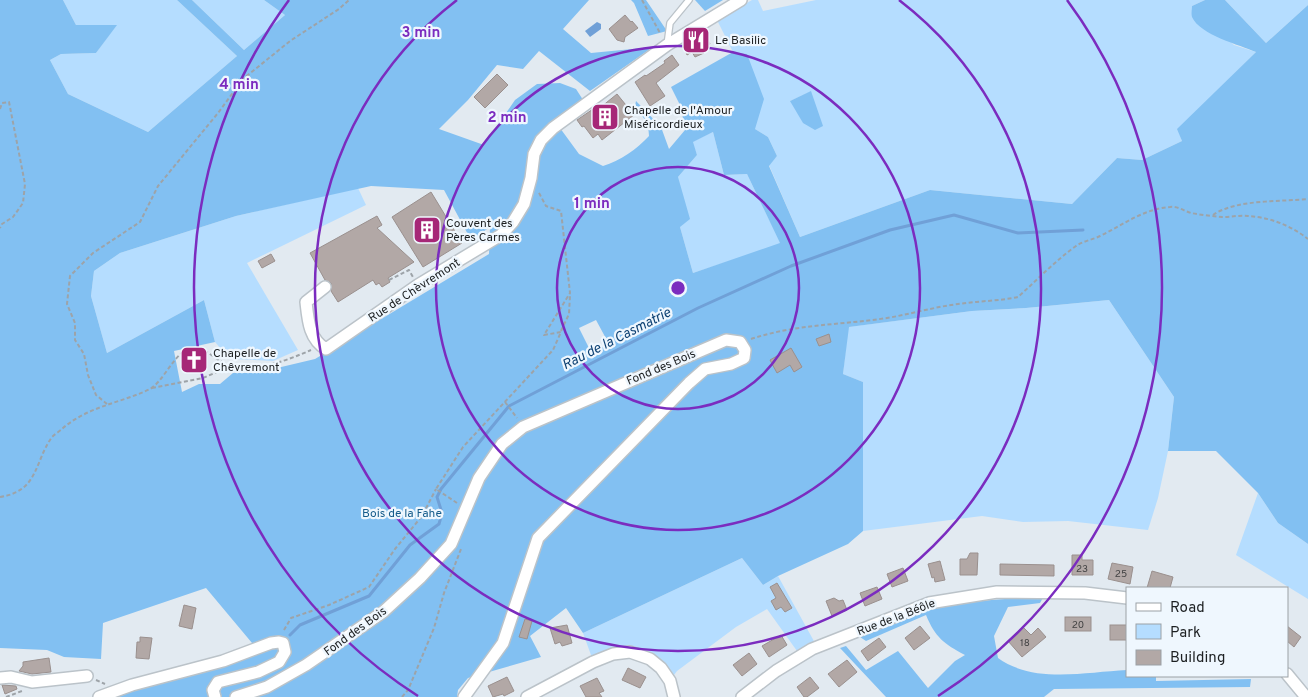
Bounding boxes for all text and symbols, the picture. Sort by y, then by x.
text: 3 min [401,24,441,43]
restaurant icon: Le Basilic [681,25,711,55]
place label: Le Basilic [715,33,766,49]
text: 4 min [219,76,259,95]
building icon: Chapelle de l'Amour Miséricordieux [590,102,620,132]
place label: Chapelle de l'Amour Miséricordieux [624,103,733,133]
text: 2 min [487,109,527,128]
text: 1 min [574,195,610,214]
building icon: Couvent des Pères Carmes [412,215,442,245]
place label: Couvent des Pères Carmes [446,216,520,246]
street label: Rue de Chèvremont [366,255,463,327]
centre of rings [669,279,687,297]
water label: Rau de la Casmatrie [559,304,675,374]
church icon: Chapelle de Chêvremont [179,345,209,375]
place label: Chapelle de Chêvremont [213,346,280,376]
street label: Fond des Bois [624,346,698,390]
park label: Bois de la Fahe [362,506,442,522]
house number: 23 [1076,563,1088,576]
house number: 25 [1115,568,1127,581]
legend [1126,587,1288,677]
street label: Rue de la Béôle [855,596,938,640]
text: Road [1170,599,1205,618]
street label: Fond des Bois [321,604,390,660]
house number: 20 [1072,619,1084,632]
text: Park [1170,624,1201,643]
house number: 18 [1020,637,1030,650]
text: Building [1170,649,1225,668]

